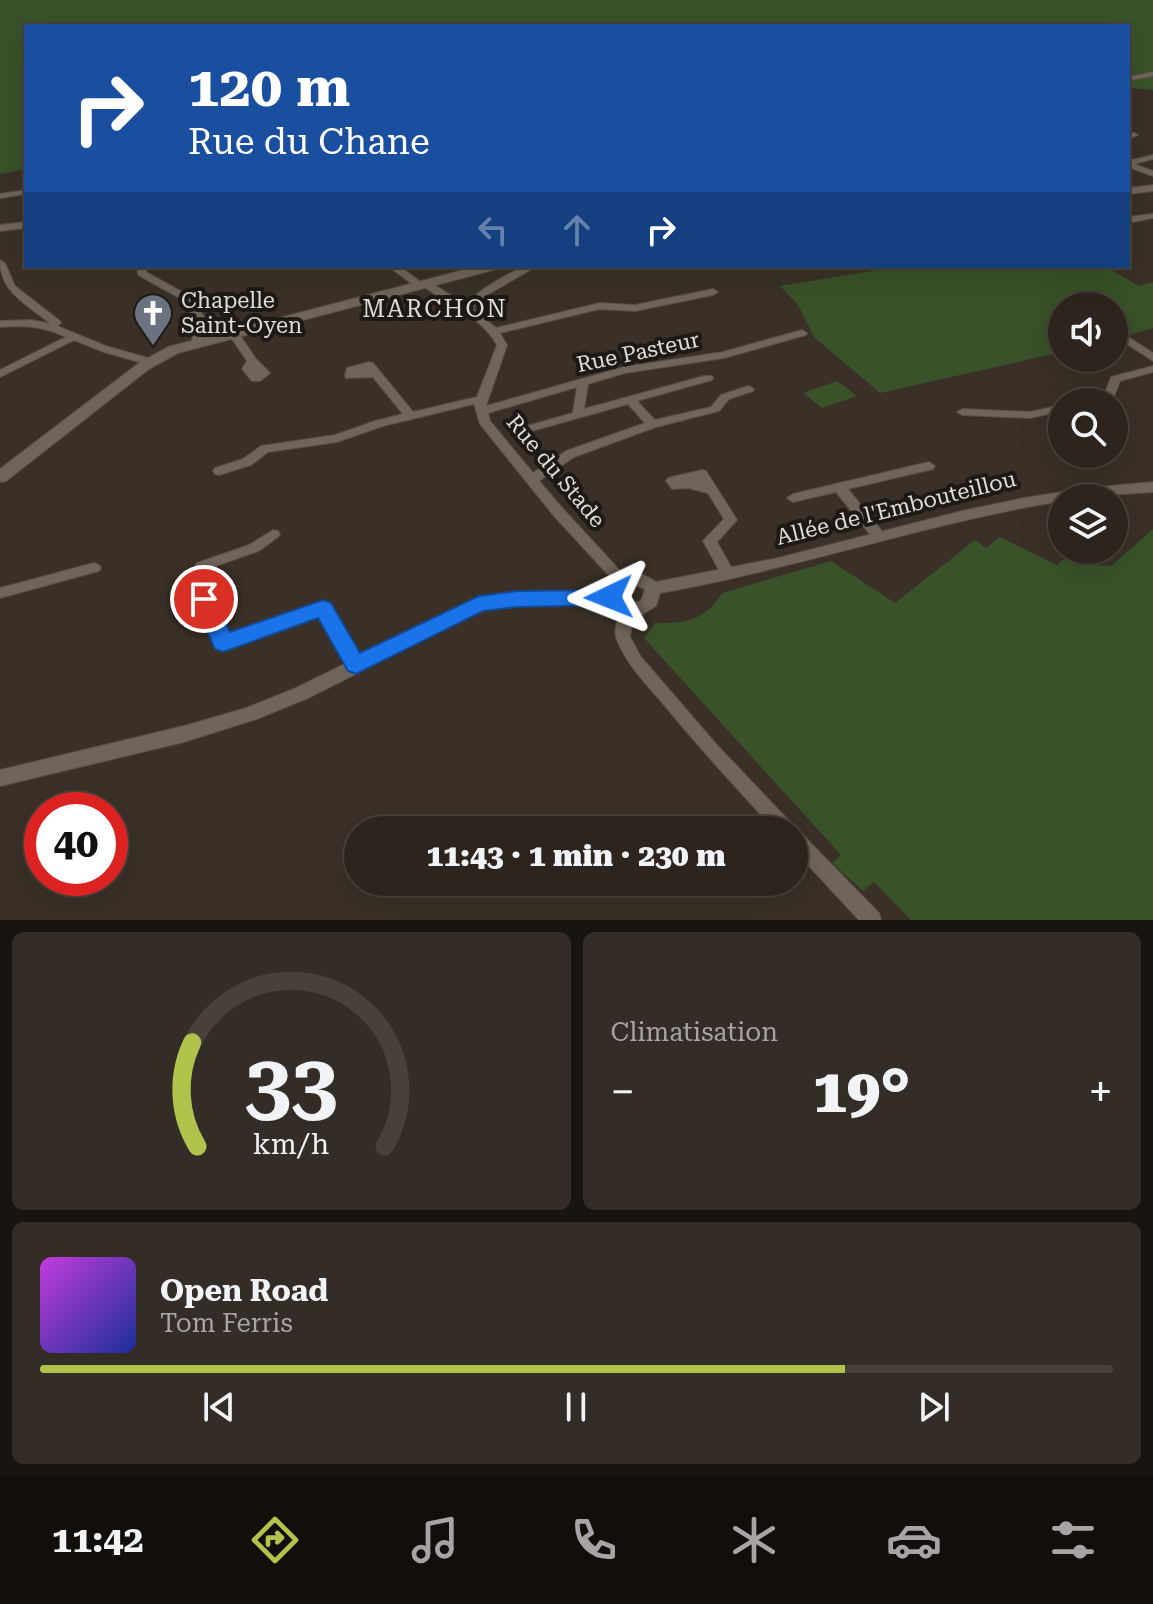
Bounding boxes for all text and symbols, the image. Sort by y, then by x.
text: 120 m [188,54,350,120]
icon: right [56,56,160,160]
text: Rue du Chane [188,121,430,163]
icon: left [471,208,515,252]
icon: ahead [555,208,599,252]
icon: right [639,208,683,252]
place label: Chapelle Saint-Oyen [181,288,302,338]
church icon: Chapelle Saint-Oyen [132,292,174,347]
map controls [1048,292,1128,564]
button: sound [1048,292,1128,372]
district label: MARCHON [362,295,508,323]
street label: Rue Pasteur [574,327,702,377]
button: search [1048,388,1128,468]
street label: Rue du Stade [502,410,610,532]
street label: Allée de l'Embouteillou [774,466,1019,550]
button: layers [1048,484,1128,564]
position arrow [567,555,651,639]
pin [170,565,238,633]
icon: arrive [182,577,226,621]
speed limit sign: 40 [24,792,128,896]
text: 11:43 · 1 min · 230 m [426,838,726,873]
text: Climatisation [611,1017,778,1047]
text: 33 [245,1036,338,1133]
text: 19° [813,1056,910,1127]
text: − [611,1066,635,1118]
text: + [1088,1066,1113,1118]
text: km/h [253,1127,330,1161]
text: Open Road [160,1273,328,1308]
text: Tom Ferris [160,1308,293,1338]
icon: previous [197,1385,241,1429]
icon: pause [554,1385,598,1429]
icon: next [912,1385,956,1429]
icon: directions [247,1512,303,1568]
icon: music [407,1512,463,1568]
icon: phone [566,1512,622,1568]
icon: climate [726,1512,782,1568]
icon: car [886,1512,942,1568]
icon: filters [1045,1512,1101,1568]
text: 11:42 [52,1519,144,1561]

